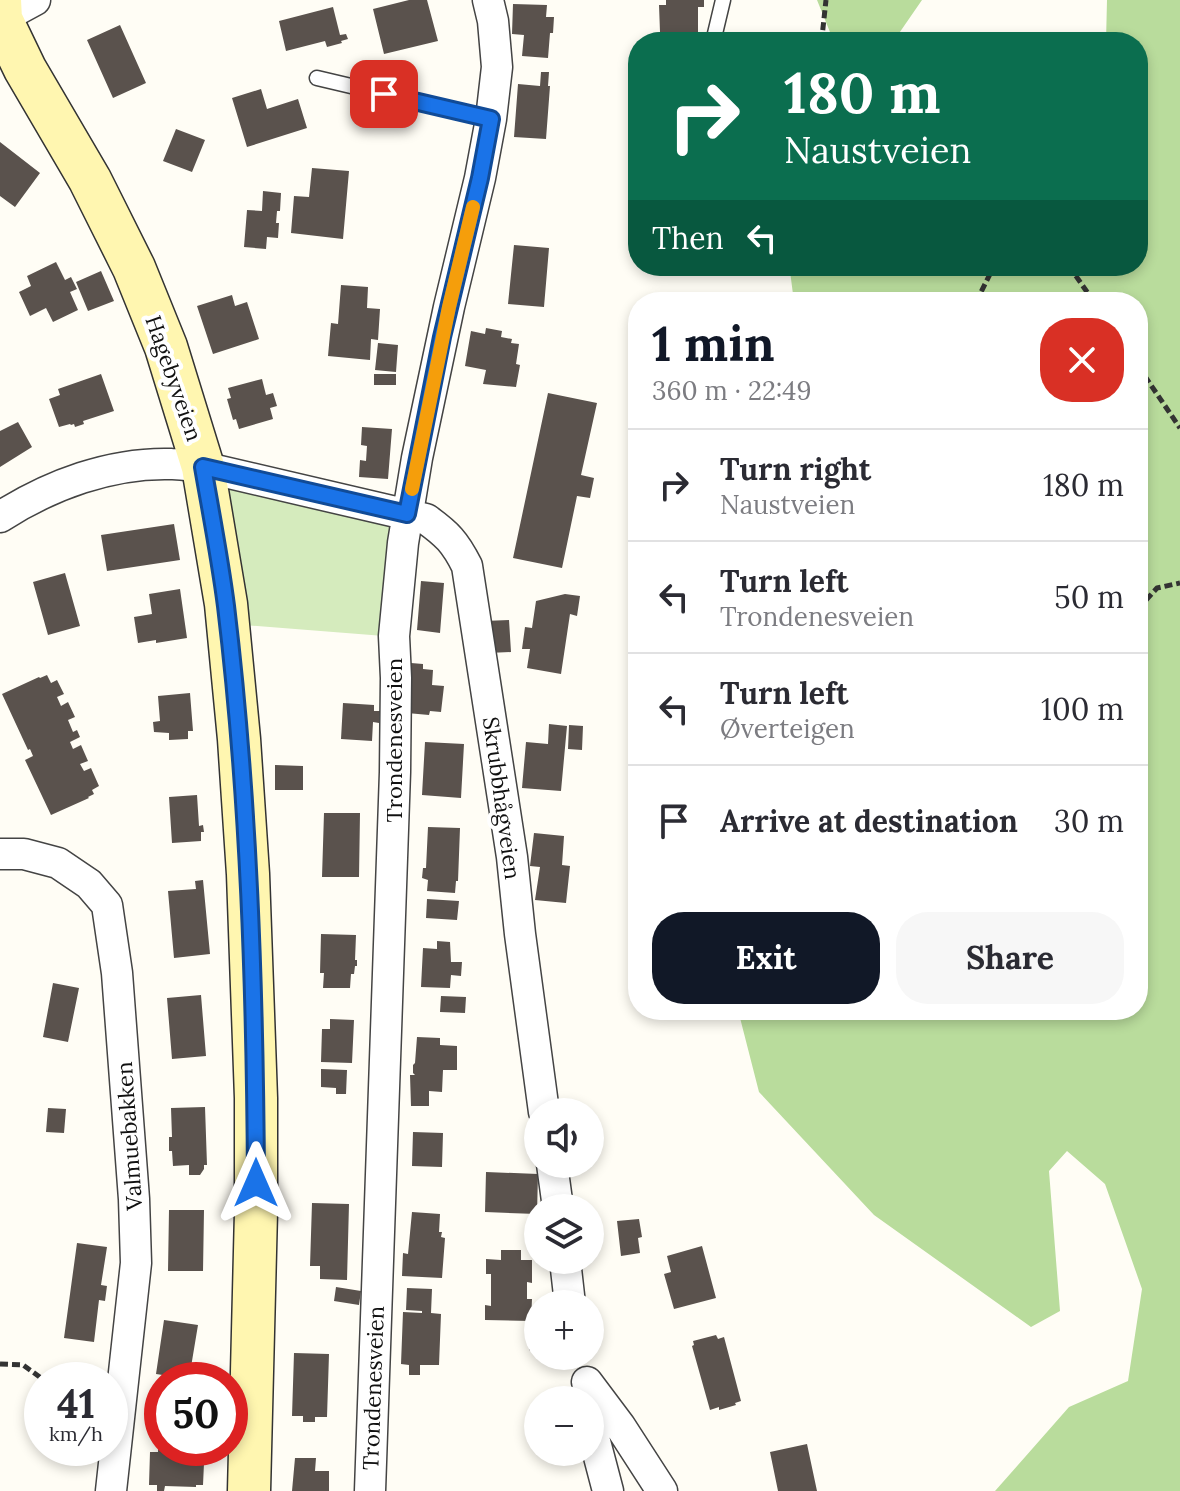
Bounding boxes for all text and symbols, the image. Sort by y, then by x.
text: 180 m [784,57,941,128]
pin [350,60,418,128]
icon: right [652,64,756,168]
icon: arrive [362,72,406,116]
text: Naustveien [784,127,971,173]
icon: left [740,216,784,260]
text: Then [652,219,724,257]
street label: Hagebyveien [139,312,209,444]
text: 1 min [652,313,775,374]
button: close [1040,318,1124,402]
text: 360 m · 22:49 [652,374,811,407]
text: Turn right [720,450,871,488]
icon: right [652,463,696,507]
text: 180 m [1043,466,1124,504]
text: Naustveien [720,488,855,521]
text: Turn left [720,562,848,600]
icon: left [652,575,696,619]
text: 50 m [1054,578,1124,616]
text: Trondenesveien [720,600,914,633]
street label: Trondenesveien [380,658,408,822]
text: Turn left [720,674,848,712]
icon: left [652,687,696,731]
text: 100 m [1041,690,1124,728]
text: Øverteigen [720,712,855,745]
street label: Skrubbhågveien [477,715,527,881]
icon: arrive [652,799,696,843]
text: Arrive at destination [720,802,1018,840]
text: 30 m [1054,802,1124,840]
button: Exit [652,912,880,1004]
button: Share [896,912,1124,1004]
street label: Valmuebakken [110,1061,148,1212]
map controls [524,1098,604,1466]
button: sound [524,1098,604,1178]
position arrow [214,1141,298,1225]
button: layers [524,1194,604,1274]
button: + [524,1290,604,1370]
street label: Trondenesveien [356,1305,390,1471]
speed limit sign: 50 [144,1362,248,1466]
text: 41 [57,1378,95,1429]
button: − [524,1386,604,1466]
text: km/h [49,1421,103,1446]

